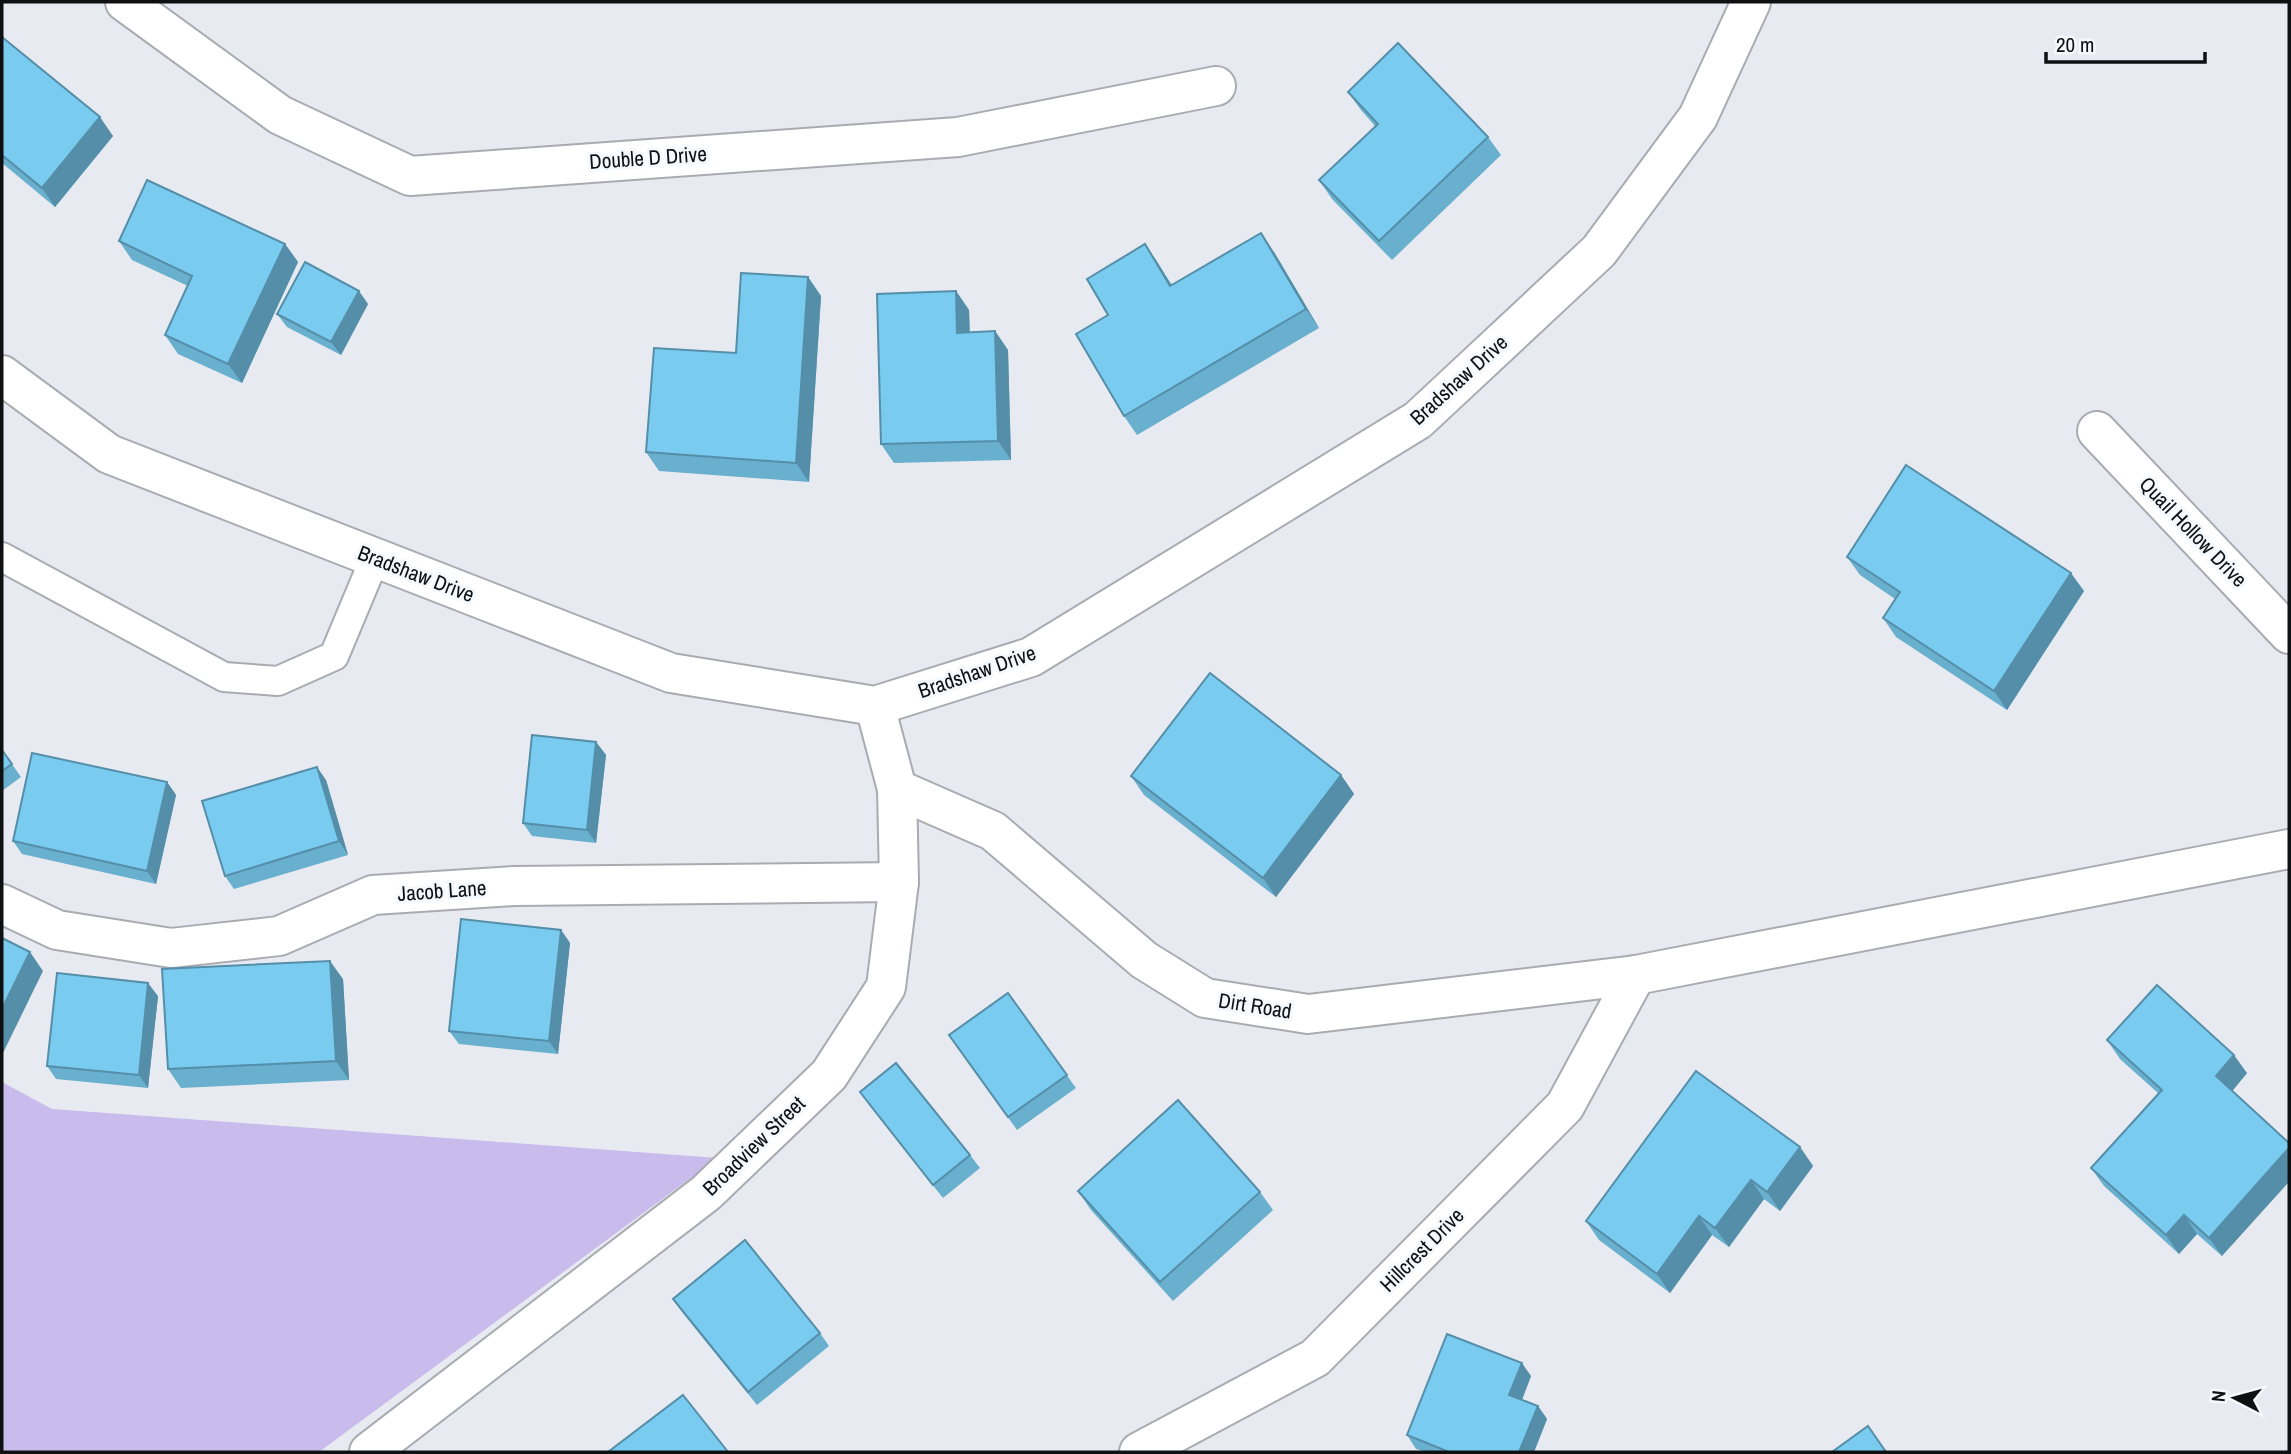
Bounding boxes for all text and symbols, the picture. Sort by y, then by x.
scale bar [2046,21,2205,65]
text: 20 m [2056,30,2094,59]
street label: Double D Drive [588,139,708,176]
street label: Bradshaw Drive [1403,328,1514,431]
street label: Quail Hollow Drive [2133,470,2254,593]
street label: Bradshaw Drive [354,538,479,609]
street label: Bradshaw Drive [914,638,1039,705]
street label: Jacob Lane [397,873,487,908]
street label: Dirt Road [1216,985,1294,1026]
street label: Broadview Street [696,1089,811,1202]
street label: Hillcrest Drive [1373,1201,1470,1298]
north arrow [2200,1363,2270,1433]
text: N [2205,1389,2232,1403]

